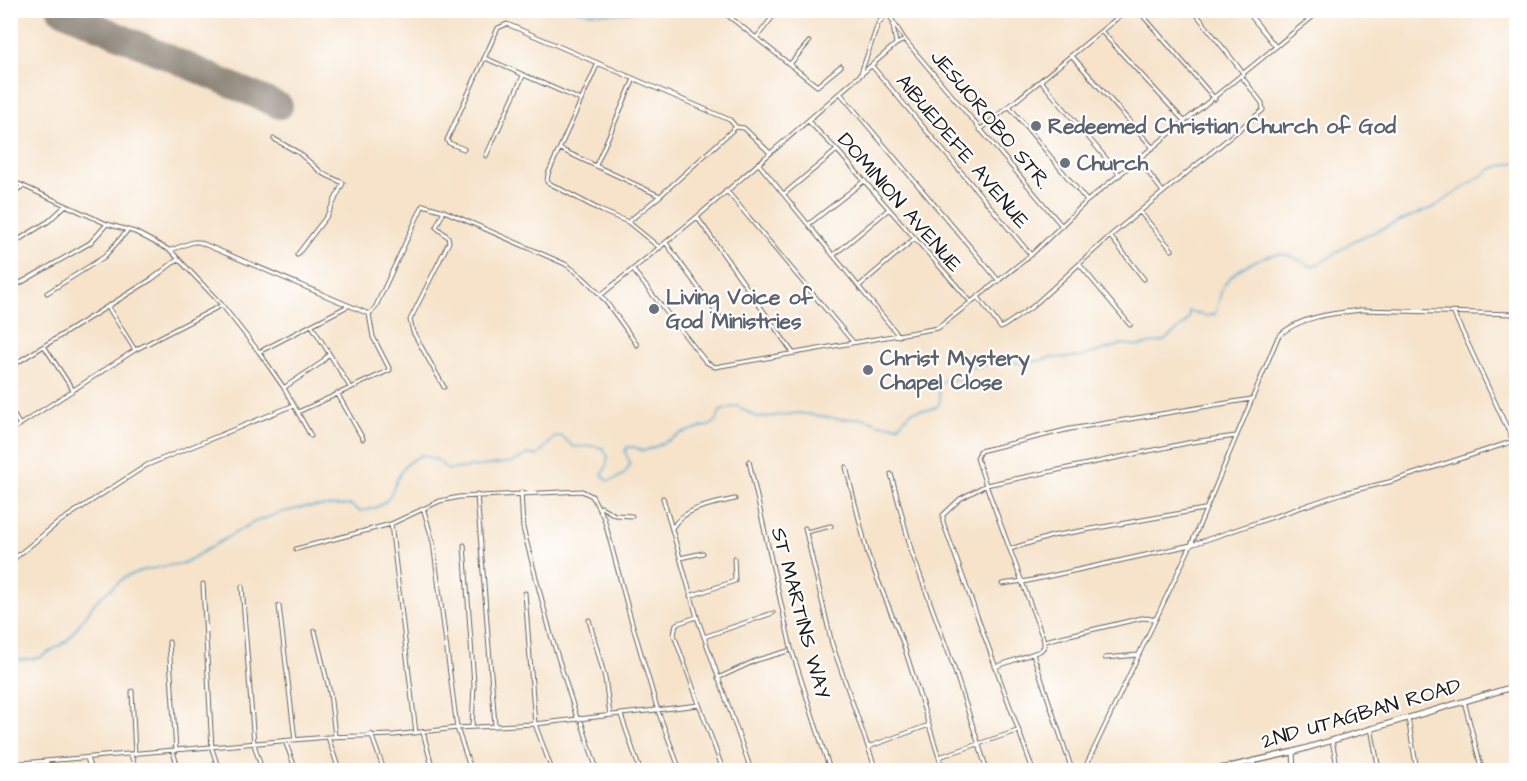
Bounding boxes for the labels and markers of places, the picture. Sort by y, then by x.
place label: Redeemed Christian Church of God [1048,112,1396,141]
marker: Redeemed Christian Church of God [1029,119,1043,133]
place label: Church [1077,149,1149,178]
marker: Church [1058,156,1072,170]
place label: Living Voice of God Ministries [666,283,814,336]
marker: Living Voice of God Ministries [647,302,661,316]
place label: Christ Mystery Chapel Close [880,344,1030,398]
marker: Christ Mystery Chapel Close [861,363,875,377]

